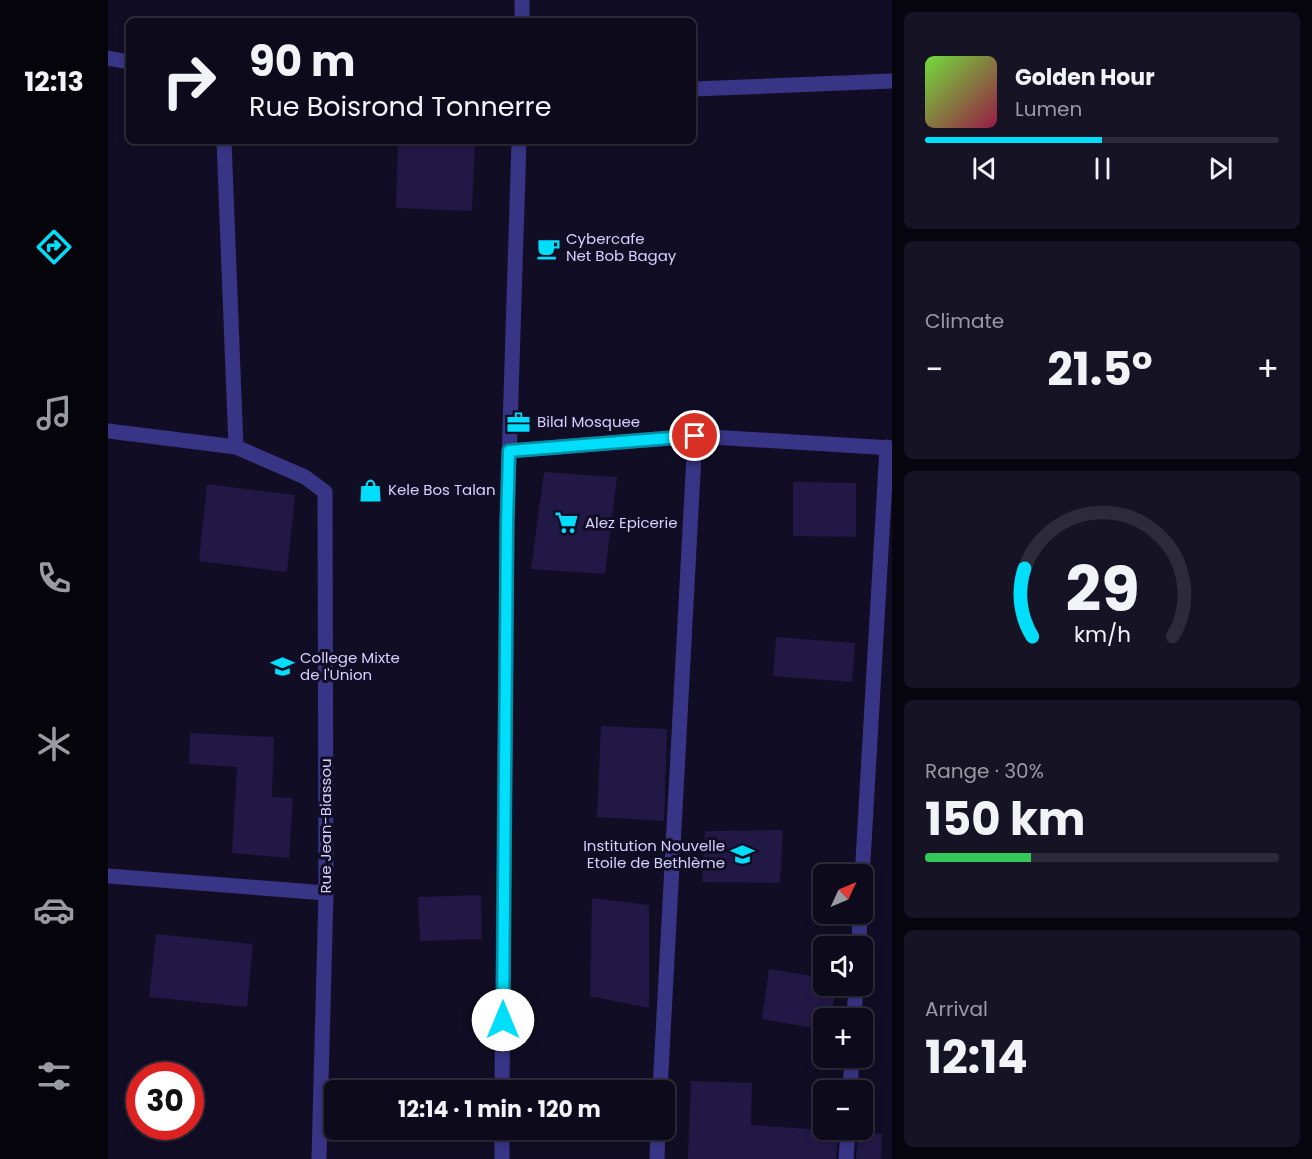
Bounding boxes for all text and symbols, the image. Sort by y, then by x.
text: 90 m [249,32,356,91]
icon: right [150,42,228,120]
text: Golden Hour [1015,62,1155,93]
text: 12:13 [24,63,84,100]
text: Rue Boisrond Tonnerre [249,88,551,125]
text: Lumen [1015,95,1082,123]
icon: previous [968,152,1001,185]
icon: pause [1086,152,1119,185]
icon: next [1204,152,1237,185]
icon: directions [33,226,75,268]
place label: Cybercafe Net Bob Bagay [566,228,677,266]
cafe icon: Cybercafe Net Bob Bagay [535,235,561,261]
text: Climate [925,307,1004,335]
text: 21.5° [1047,338,1153,401]
text: − [925,346,943,393]
text: + [1256,346,1279,393]
icon: music [33,392,75,434]
office icon: Bilal Mosquee [506,409,532,435]
pin [669,410,720,461]
place label: Bilal Mosquee [537,411,640,432]
icon: arrive [678,419,711,452]
shop icon: Kele Bos Talan [357,477,383,503]
place label: Kele Bos Talan [388,479,496,500]
supermarket icon: Alez Epicerie [554,510,580,536]
place label: Alez Epicerie [585,512,677,533]
text: 29 [1065,545,1139,633]
icon: phone [33,557,75,599]
text: km/h [1073,619,1131,650]
place label: College Mixte de l'Union [300,647,400,685]
school or university icon: College Mixte de l'Union [269,654,295,680]
icon: climate [33,723,75,765]
text: Range · 30% [925,757,1044,785]
street label: Rue Jean-Biassou [315,758,336,894]
text: 150 km [925,788,1086,851]
place label: Institution Nouvelle Etoile de Bethlème [583,835,725,873]
school or university icon: Institution Nouvelle Etoile de Bethlème [730,842,756,868]
north arrow [813,864,873,924]
map controls [813,864,873,1140]
icon: car [33,889,75,931]
button: sound [813,936,873,996]
position arrow [471,988,535,1052]
text: Arrival [925,995,988,1023]
button: + [813,1008,873,1068]
text: 12:14 [925,1026,1028,1089]
icon: filters [33,1055,75,1097]
speed limit sign: 30 [126,1062,204,1140]
button: − [813,1080,873,1140]
text: 12:14 · 1 min · 120 m [398,1094,601,1125]

